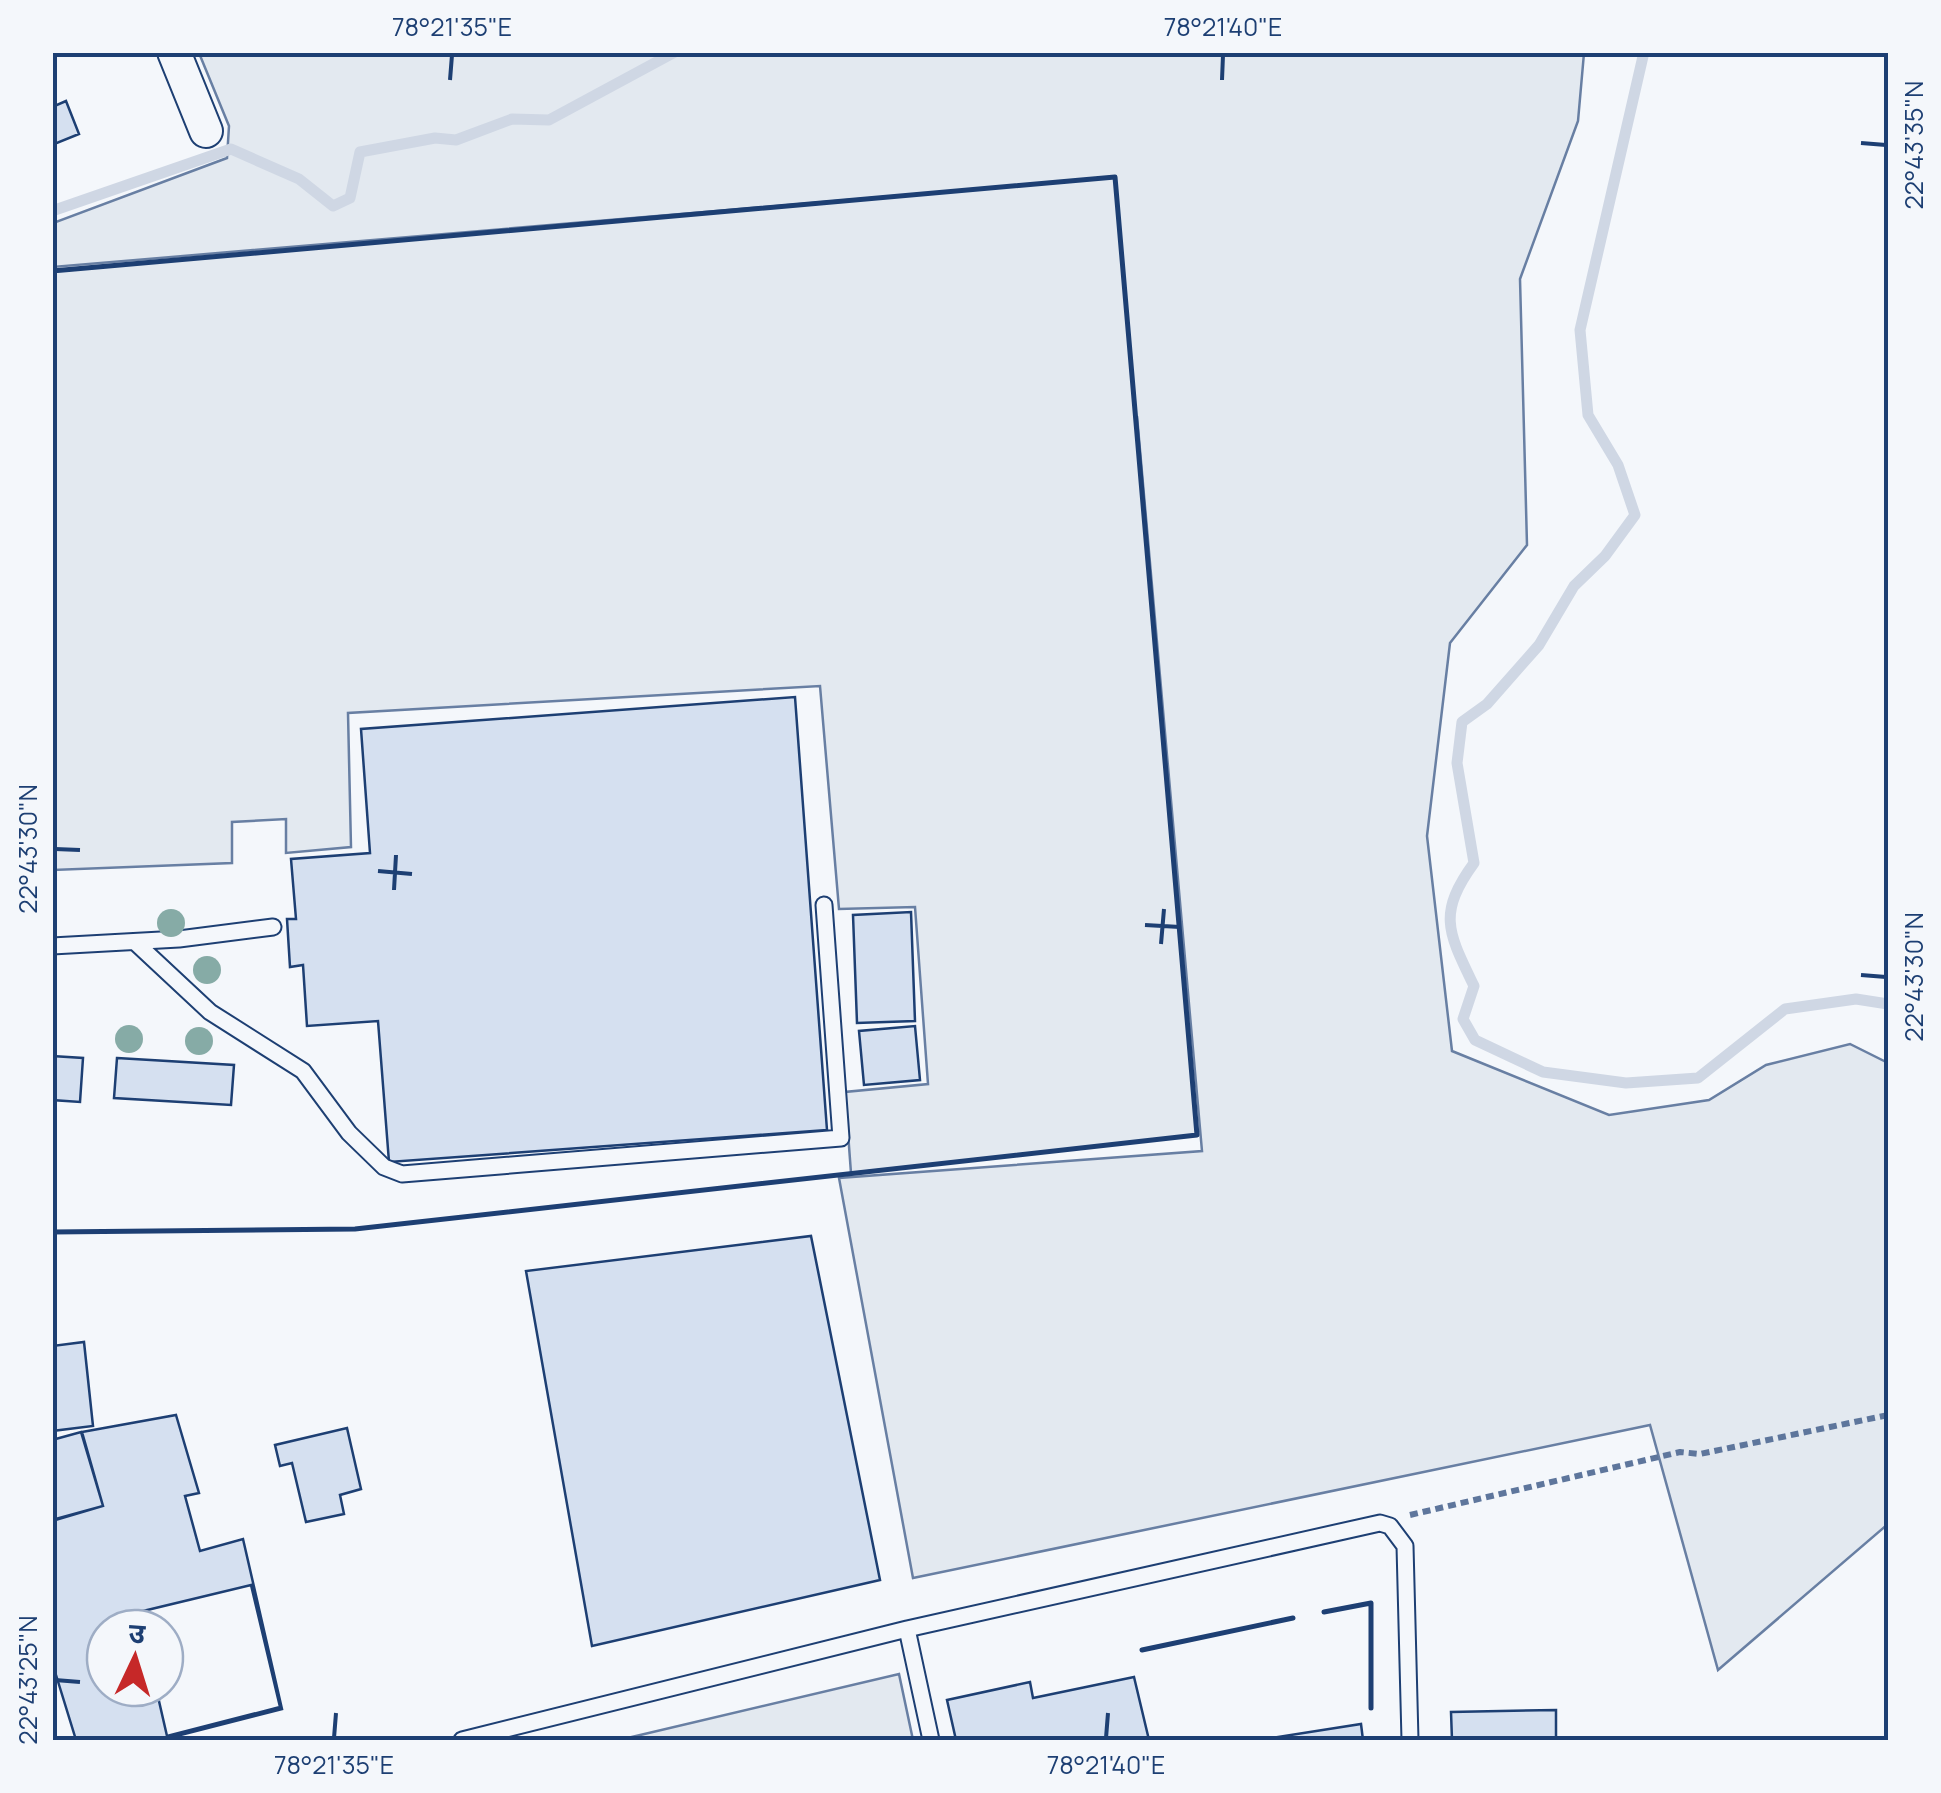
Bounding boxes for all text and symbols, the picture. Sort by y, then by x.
text: 78°21'35"E [392,9,512,44]
text: 78°21'40"E [1164,9,1282,44]
text: 22°43'35"N [1896,81,1931,209]
text: 22°43'30"N [10,784,45,914]
text: 22°43'30"N [1896,912,1931,1042]
north arrow [85,1608,185,1708]
text: उ [127,1613,147,1652]
text: 22°43'25"N [10,1615,45,1745]
text: 78°21'35"E [274,1747,394,1782]
text: 78°21'40"E [1047,1747,1165,1782]

